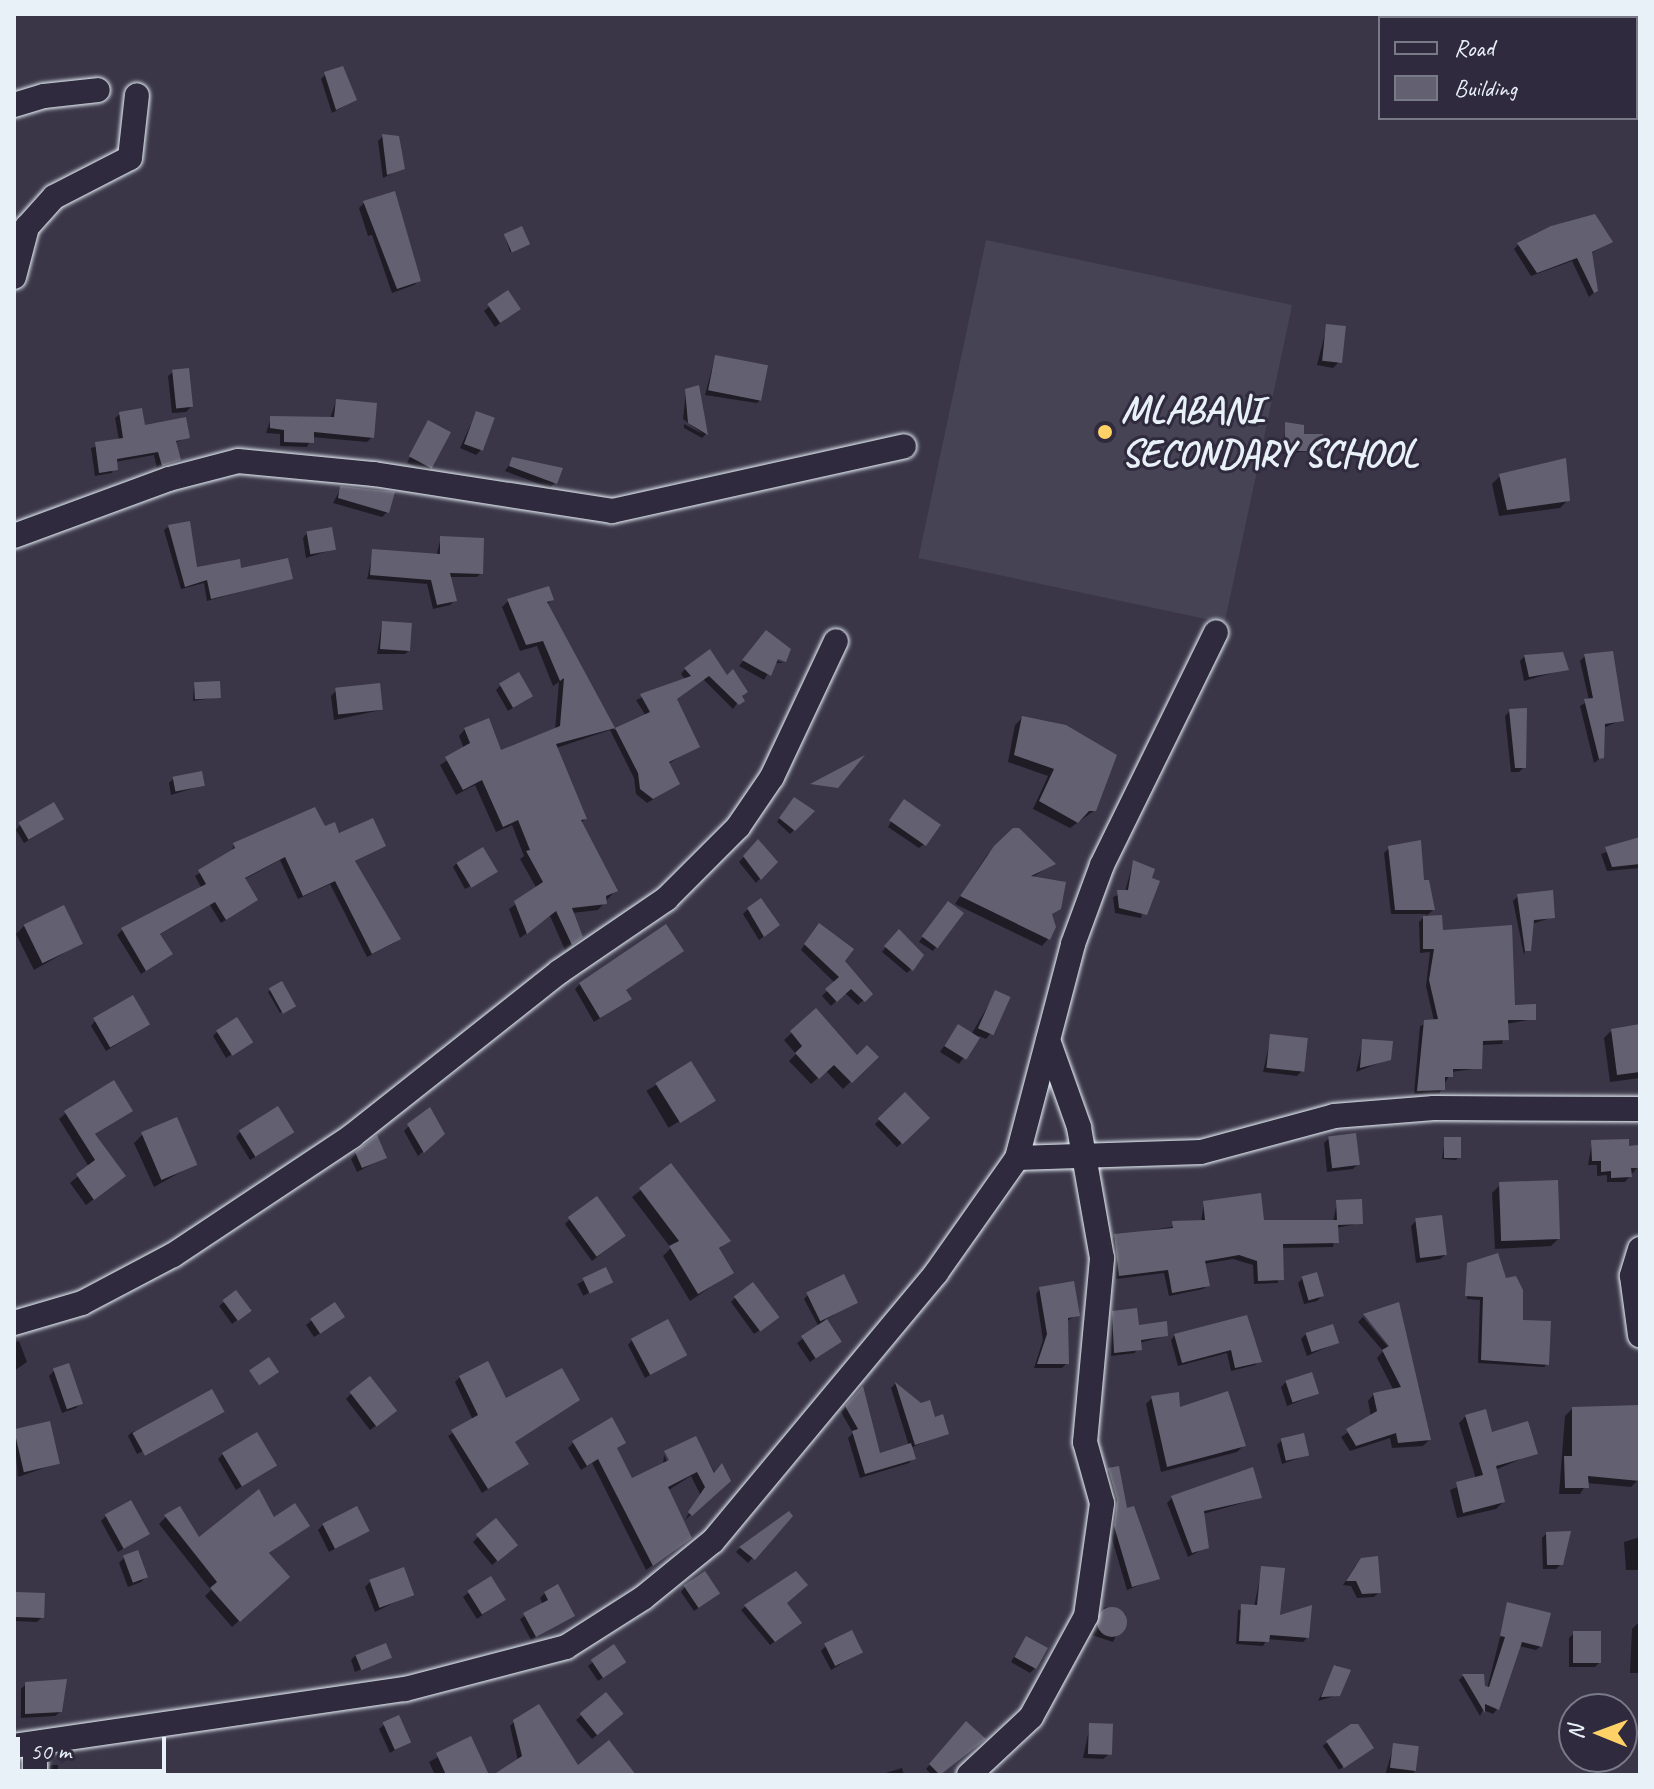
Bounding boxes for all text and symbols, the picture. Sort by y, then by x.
legend [1378,16,1638,120]
text: Road [1454,33,1494,63]
text: Building [1454,73,1517,103]
place label: MLABANI SECONDARY SCHOOL [1121,387,1418,476]
marker: MLABANI SECONDARY SCHOOL [1096,423,1114,441]
north arrow [1558,1693,1638,1773]
scale bar [20,1721,170,1771]
text: N [1562,1726,1590,1740]
text: 50 m [30,1736,71,1766]

